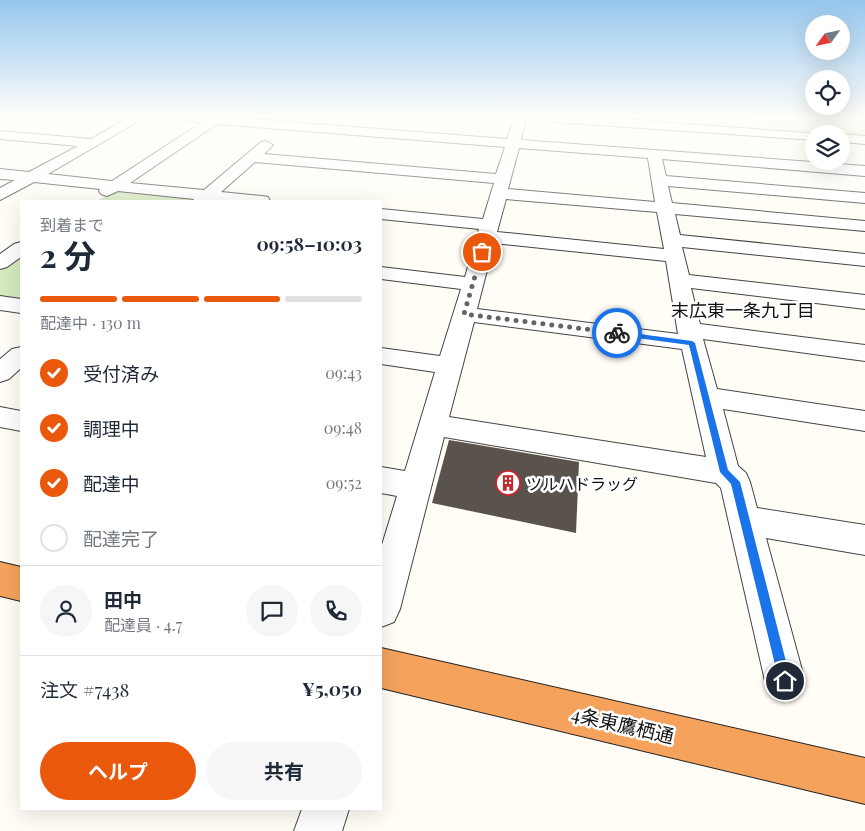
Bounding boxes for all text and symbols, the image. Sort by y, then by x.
north arrow [805,15,850,60]
map controls [805,15,850,170]
button: locate [805,70,850,115]
button: layers [805,125,850,170]
text: 到着まで [40,214,104,235]
text: 09:58–10:03 [257,230,362,256]
pin [461,231,503,273]
text: 2 分 [40,233,96,276]
icon: bag [468,238,496,266]
district label: 末広東一条九丁目 [671,298,815,322]
courier [592,308,642,358]
text: 配達中 · 130 m [40,312,141,333]
icon: bike [603,319,631,347]
icon: check [40,359,68,387]
text: 受付済み [83,360,159,386]
text: 09:43 [325,362,362,383]
icon: check [40,414,68,442]
text: 調理中 [83,415,140,441]
text: 09:48 [324,417,362,438]
icon: check [40,469,68,497]
text: 配達中 [83,470,140,496]
building icon: ツルハドラッグ [495,470,521,496]
text: 09:52 [326,472,362,493]
place label: ツルハドラッグ [526,473,638,494]
text: 配達完了 [83,525,159,551]
button: person [40,585,92,637]
button: chat [246,585,298,637]
button: phone [310,585,362,637]
text: 田中 [104,586,142,612]
text: 配達員 · 4.7 [104,614,182,635]
pin [764,660,806,702]
icon: home [771,667,799,695]
text: ¥5,050 [302,675,362,701]
text: 注文 #7438 [40,676,129,702]
street label: 4条東鷹栖通 [569,700,677,748]
button: ヘルプ [40,742,196,800]
button: 共有 [206,742,362,800]

